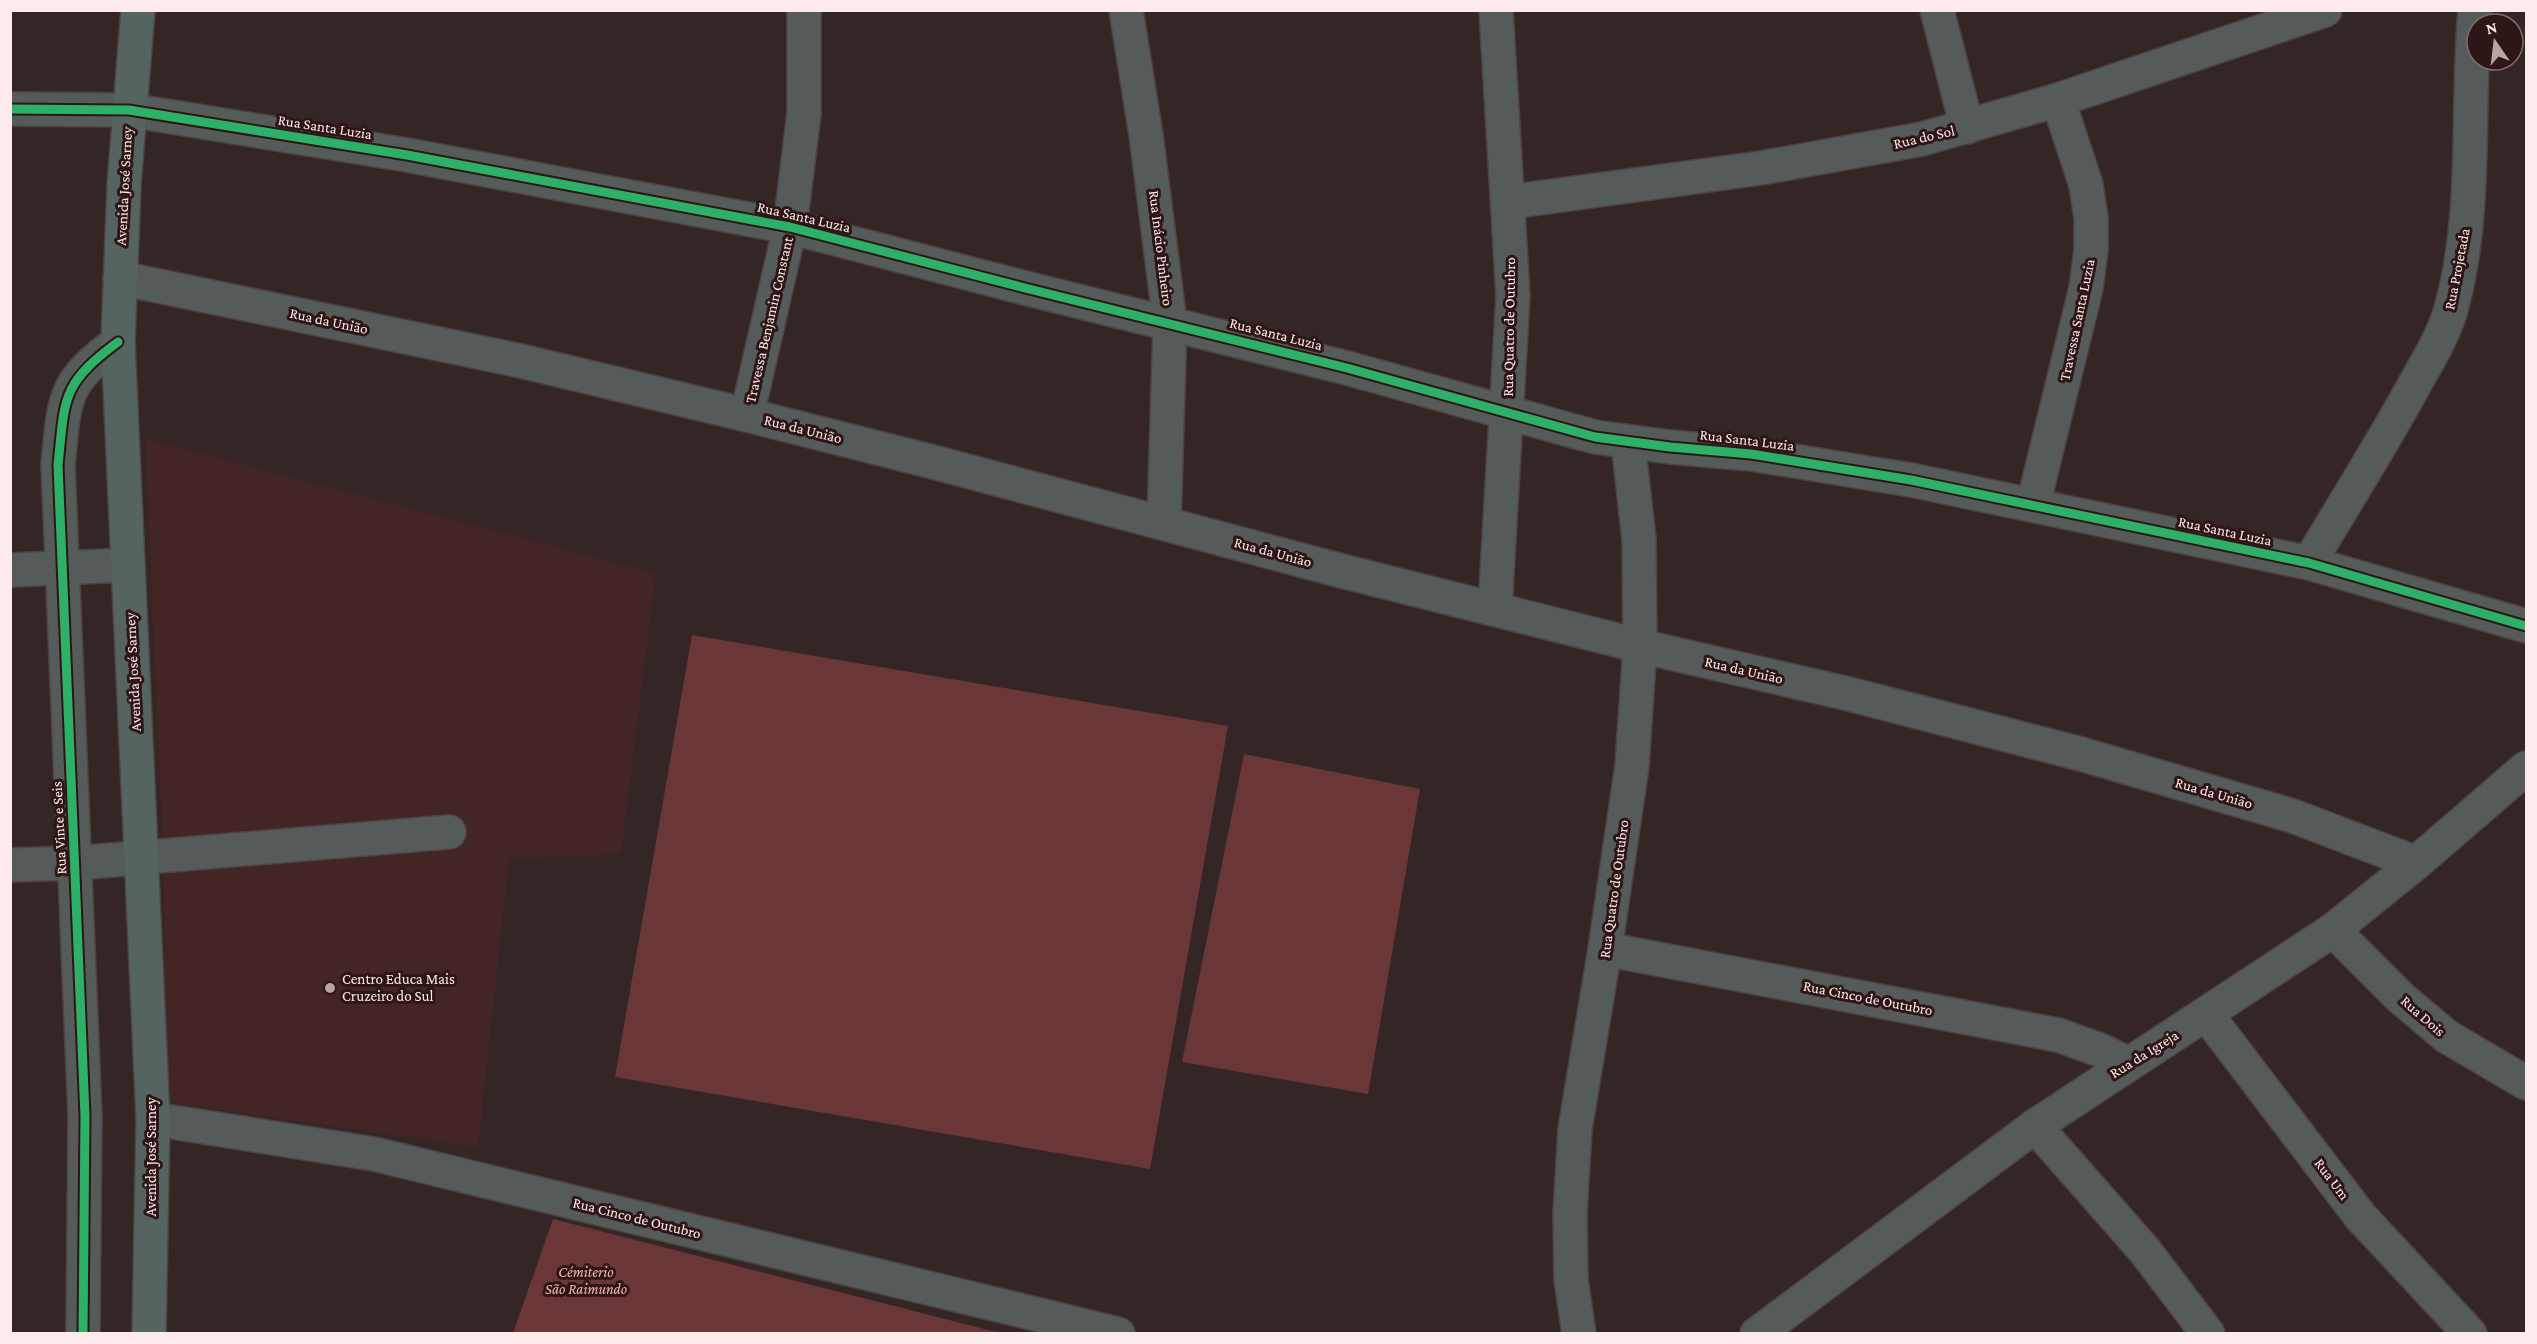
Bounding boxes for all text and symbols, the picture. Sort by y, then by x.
north arrow [2465,12,2525,72]
text: N [2484,18,2499,37]
street label: Rua Santa Luzia [277,112,373,142]
street label: Rua do Sol [1892,122,1956,152]
street label: Avenida José Sarney [113,126,136,246]
street label: Rua Inácio Pinheiro [1146,189,1176,307]
street label: Rua Santa Luzia [756,199,852,235]
street label: Rua Projetada [2441,227,2474,311]
street label: Travessa Benjamin Constant [742,234,797,405]
street label: Rua Quatro de Outubro [1500,257,1518,397]
street label: Travessa Santa Luzia [2056,258,2098,382]
street label: Rua da União [288,305,370,337]
street label: Rua Santa Luzia [1228,315,1324,353]
street label: Rua da União [762,412,844,446]
street label: Rua Santa Luzia [1699,426,1795,454]
street label: Rua Santa Luzia [2177,513,2273,549]
street label: Rua da União [1232,534,1314,570]
street label: Avenida José Sarney [122,612,145,732]
street label: Rua da União [1703,653,1785,687]
street label: Rua da União [2174,774,2254,812]
street label: Rua Vinte e Seis [49,781,69,875]
street label: Rua Quatro de Outubro [1596,819,1632,959]
place label: Centro Educa Mais Cruzeiro do Sul [342,971,455,1004]
street label: Rua Cinco de Outubro [1802,978,1934,1018]
marker: Centro Educa Mais Cruzeiro do Sul [323,981,337,995]
street label: Rua Dois [2398,993,2448,1040]
street label: Rua da Igreja [2107,1027,2182,1082]
street label: Avenida José Sarney [143,1097,160,1217]
street label: Rua Um [2311,1155,2353,1203]
street label: Rua Cinco de Outubro [571,1194,703,1242]
park label: Cémiterio São Raimundo [545,1264,627,1297]

